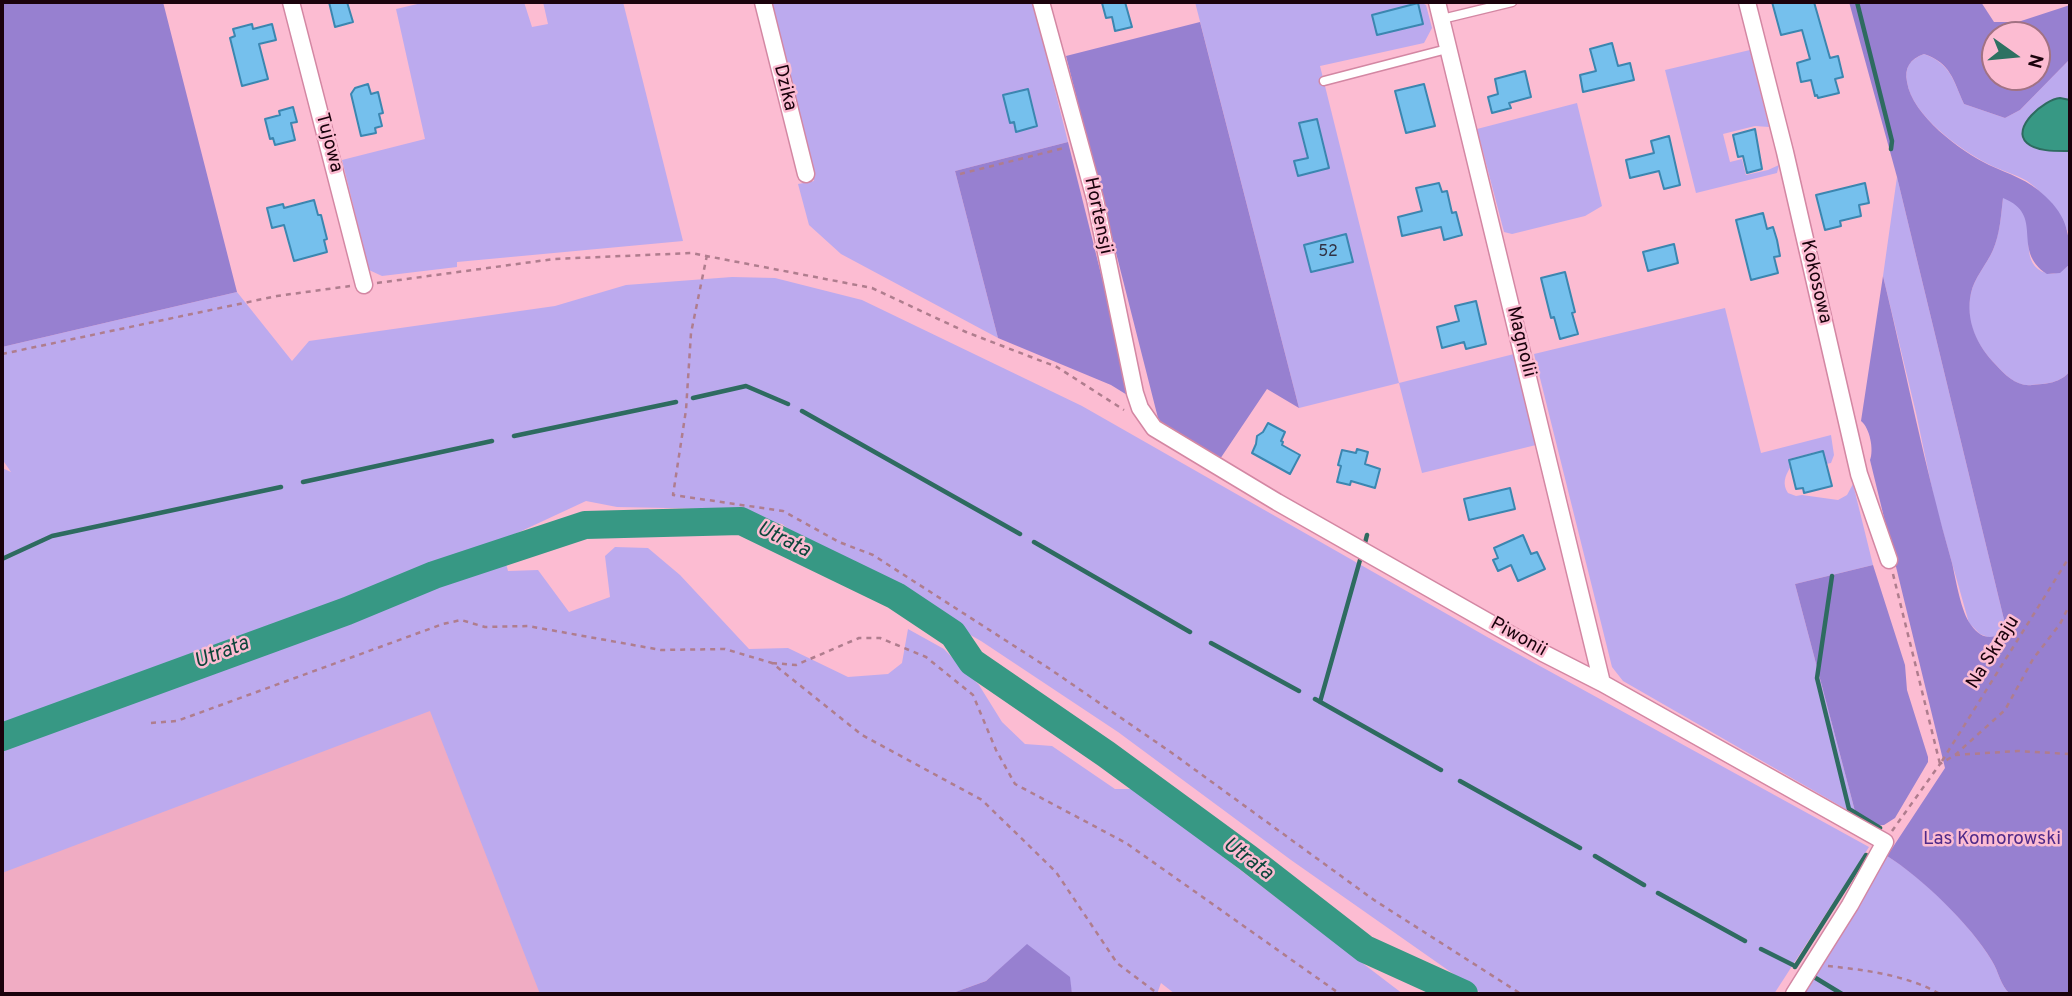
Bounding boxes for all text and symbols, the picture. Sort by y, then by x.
north arrow [1981,21,2051,91]
text: N [2021,51,2048,71]
street label: Dzika [767,63,801,113]
street label: Tujowa [309,111,347,175]
street label: Hortensji [1078,175,1116,257]
street label: Kokosowa [1794,238,1836,326]
house number: 52 [1318,243,1338,263]
street label: Magnolii [1500,304,1540,380]
water label: Utrata [752,517,814,565]
street label: Na Skraju [1963,612,2025,694]
street label: Piwonii [1486,613,1550,663]
water label: Utrata [191,632,253,676]
park label: Las Komorowski [1923,829,2061,851]
water label: Utrata [1217,833,1277,887]

